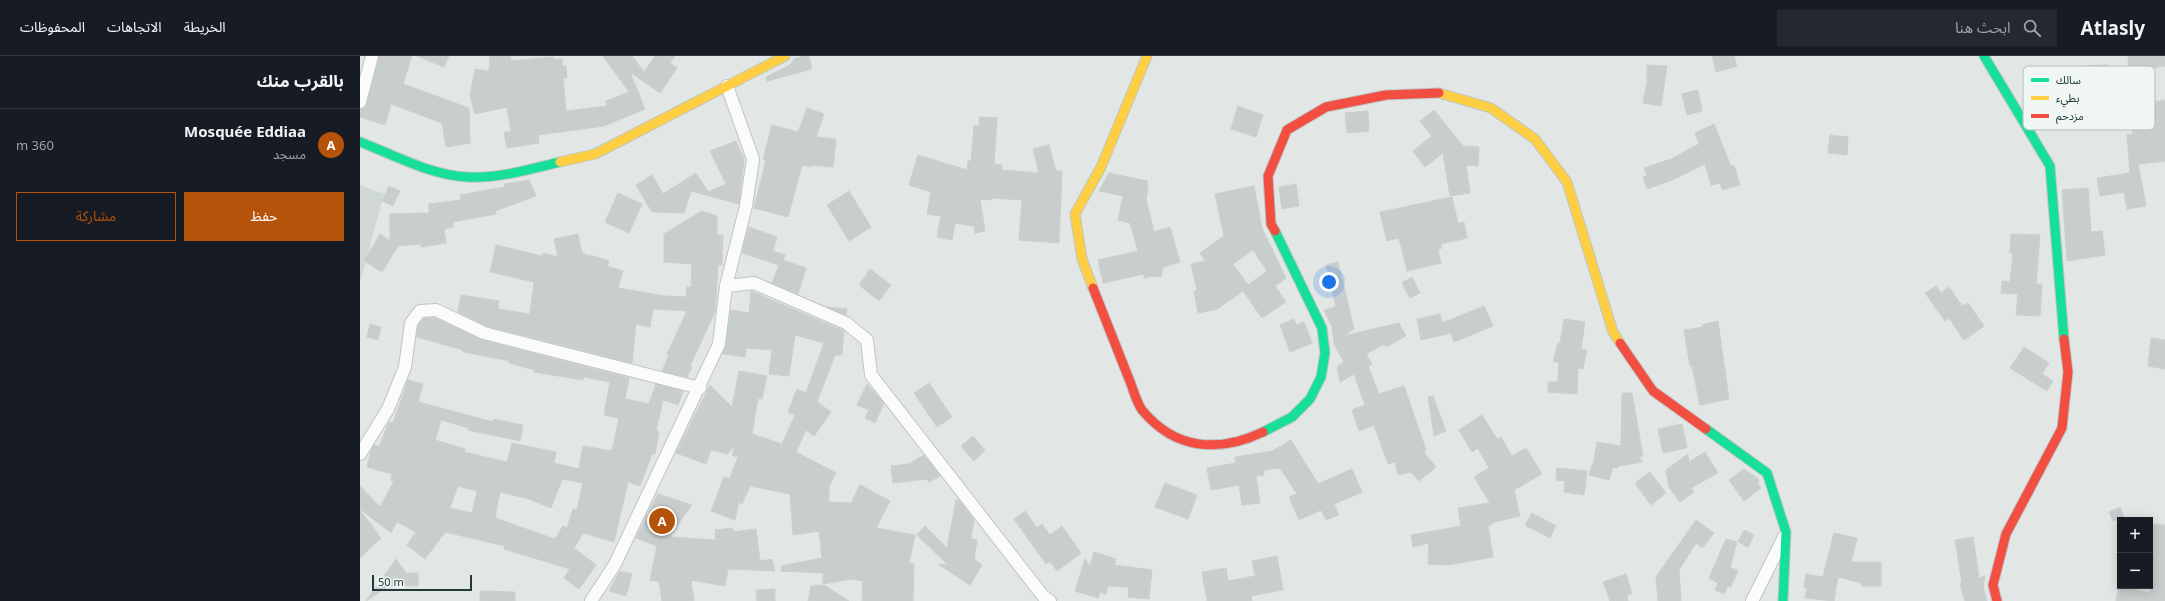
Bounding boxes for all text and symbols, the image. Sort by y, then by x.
search box [1777,10,2057,46]
text: Atlasly [2081,15,2145,41]
text: المحفوظات [20,17,85,36]
text: الاتجاهات [107,17,162,36]
text: الخريطة [184,17,226,36]
text: ابحث هنا [1955,17,2011,37]
icon: search [2021,17,2043,39]
legend [2023,66,2155,130]
text: بالقرب منك [257,69,344,92]
text: سالك [2056,72,2081,87]
text: بطيء [2056,90,2079,108]
text: مزدحم [2056,108,2084,125]
text: Mosquée Eddiaa [184,121,306,141]
text: 360 m [16,136,54,154]
text: A [327,136,336,154]
text: مسجد [273,145,306,163]
button: مشاركة [16,192,176,241]
button: حفظ [184,192,344,241]
your location [1319,272,1339,292]
pin: A [649,506,675,536]
map controls [2117,517,2153,589]
button: + [2117,517,2153,553]
button: − [2117,553,2153,589]
scale bar [372,573,472,592]
text: 50 m [378,574,404,589]

